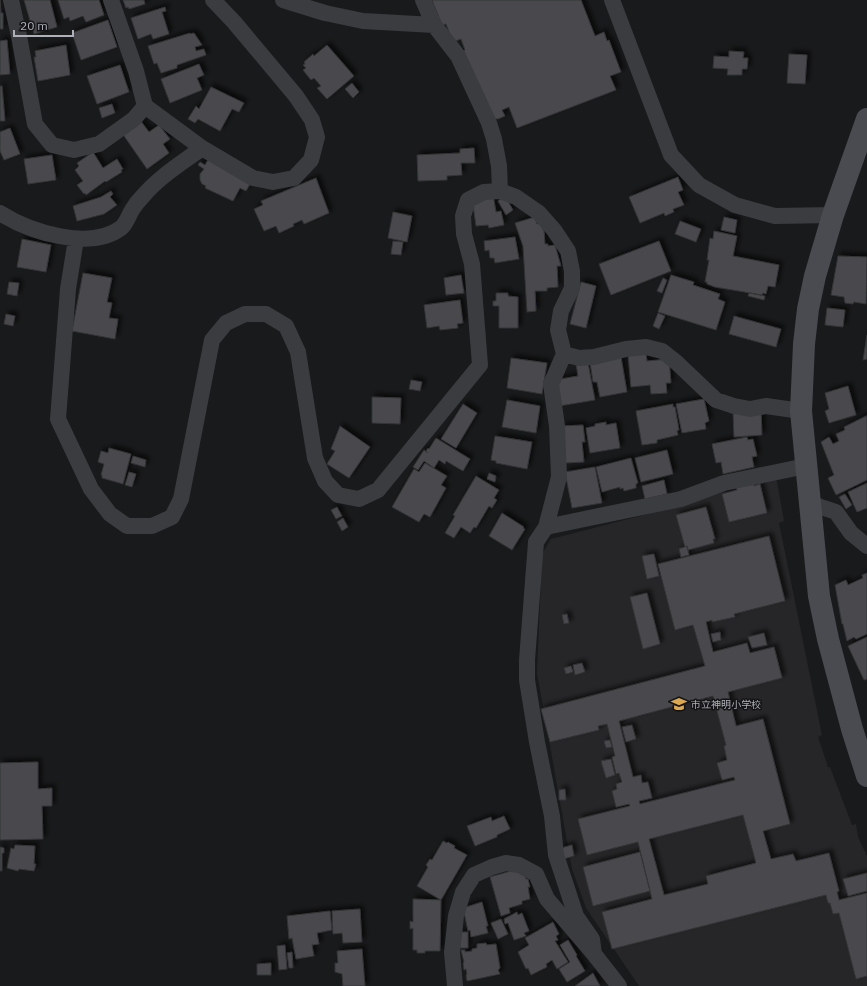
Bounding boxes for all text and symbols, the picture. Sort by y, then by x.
scale bar [14,12,73,38]
text: 20 m [20,18,48,33]
school or university icon: 市立神明小学校 [670,695,688,713]
place label: 市立神明小学校 [691,698,761,711]

